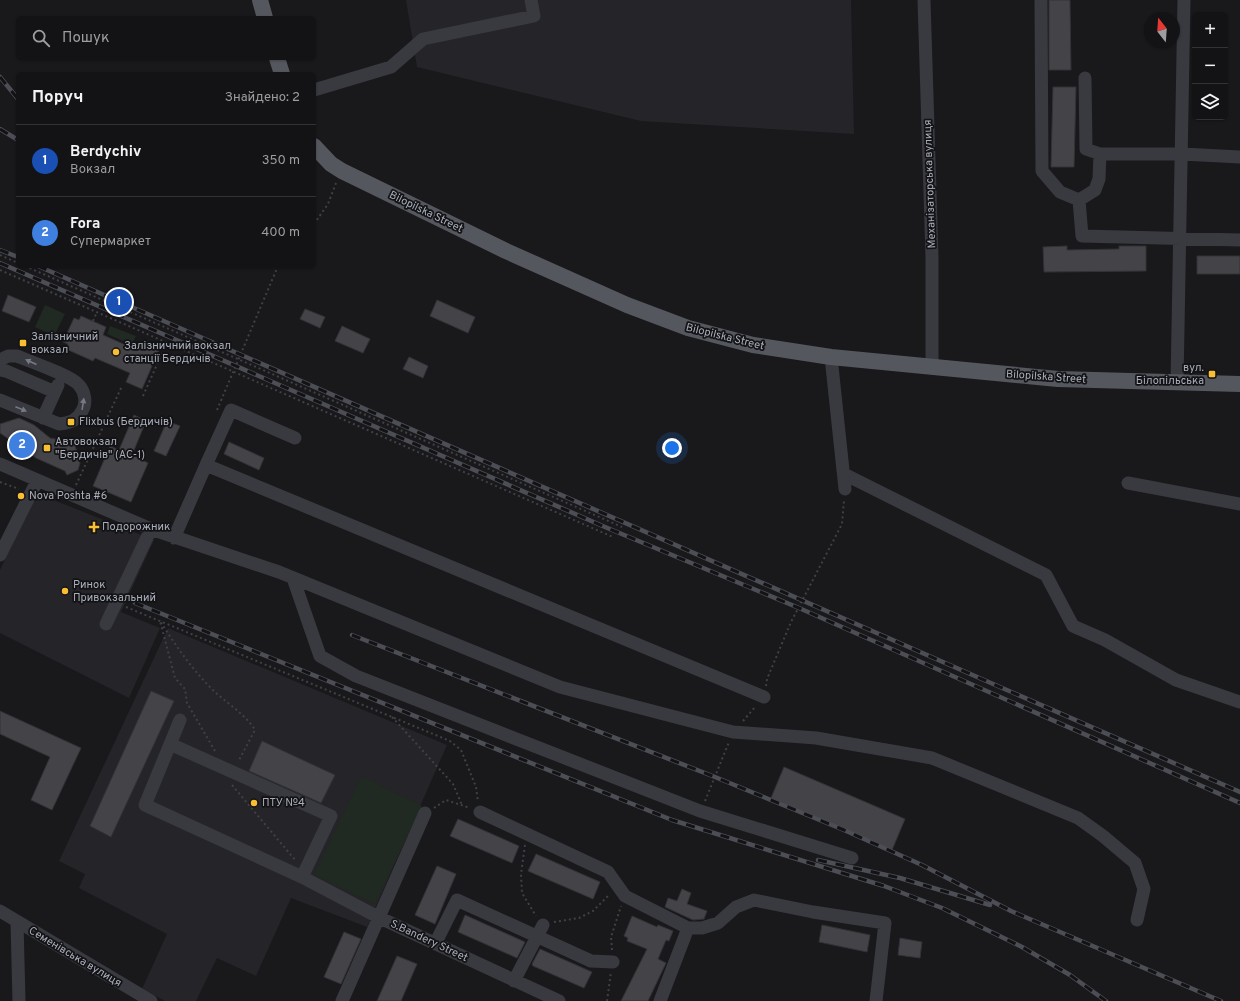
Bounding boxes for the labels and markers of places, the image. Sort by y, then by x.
pin: 1 [106,287,132,317]
place label: Залізничний вокзал [31,330,98,357]
marker: Залізничний вокзал [18,338,28,348]
place label: Залізничний вокзал станції Бердичів [124,339,231,366]
marker: Залізничний вокзал станції Бердичів [111,347,121,357]
place label: вул. Білопільська [1136,361,1204,388]
marker: вул. Білопільська [1207,369,1217,379]
place label: Flixbus (Бердичів) [79,415,173,429]
marker: Flixbus (Бердичів) [66,417,76,427]
pin: 2 [9,430,35,460]
place label: Автовокзал "Бердичів" (АС-1) [55,435,145,462]
marker: Автовокзал "Бердичів" (АС-1) [42,443,52,453]
place label: Nova Poshta #6 [29,489,107,503]
marker: Nova Poshta #6 [16,491,26,501]
place label: Подорожник [102,520,170,534]
marker: Подорожник [89,522,99,532]
place label: Ринок Привокзальний [73,578,156,605]
marker: Ринок Привокзальний [60,586,70,596]
place label: ПТУ №4 [262,796,305,810]
marker: ПТУ №4 [249,798,259,808]

